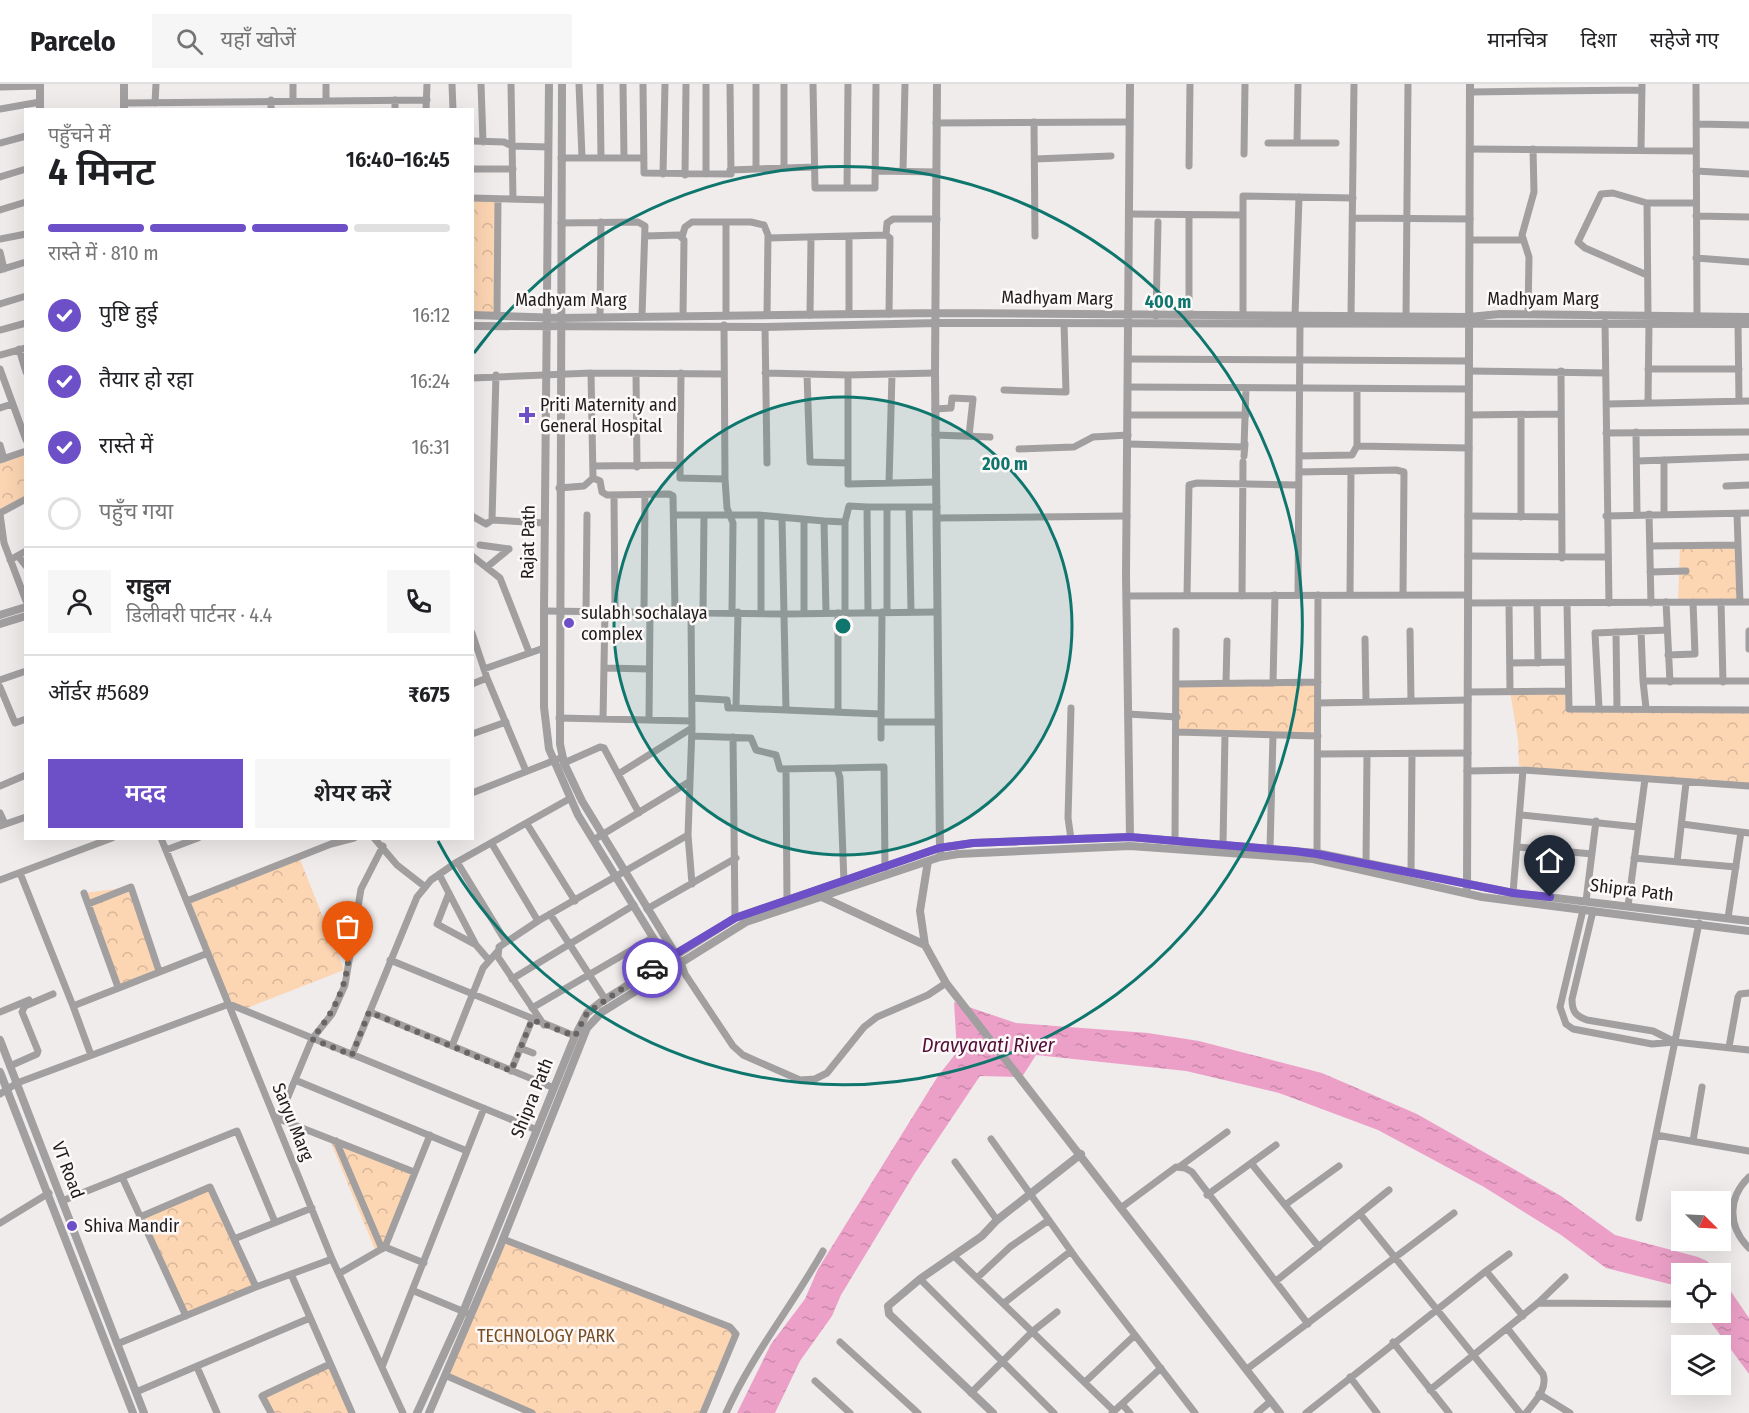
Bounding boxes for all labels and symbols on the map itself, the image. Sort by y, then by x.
street label: Madhyam Marg [1001,286,1113,310]
street label: Madhyam Marg [1487,288,1599,310]
street label: Madhyam Marg [515,289,627,311]
text: 400 m [1145,291,1191,313]
place label: Priti Maternity and General Hospital [540,394,677,437]
marker: Priti Maternity and General Hospital [518,406,536,424]
text: 200 m [981,453,1028,475]
street label: Rajat Path [516,505,540,579]
place label: sulabh sochalaya complex [581,602,708,645]
marker: sulabh sochalaya complex [562,616,576,630]
centre of rings [833,616,853,636]
pin [1524,835,1575,897]
street label: Shipra Path [1589,874,1675,906]
pin [322,901,373,963]
courier [622,938,682,998]
water label: Dravyavati River [922,1033,1055,1057]
street label: Shipra Path [506,1055,558,1141]
street label: Saryu Marg [267,1080,319,1165]
street label: VT Road [47,1138,89,1202]
north arrow [1671,1191,1731,1251]
place label: Shiva Mandir [84,1215,180,1237]
marker: Shiva Mandir [65,1219,79,1233]
park label: TECHNOLOGY PARK [477,1325,615,1347]

